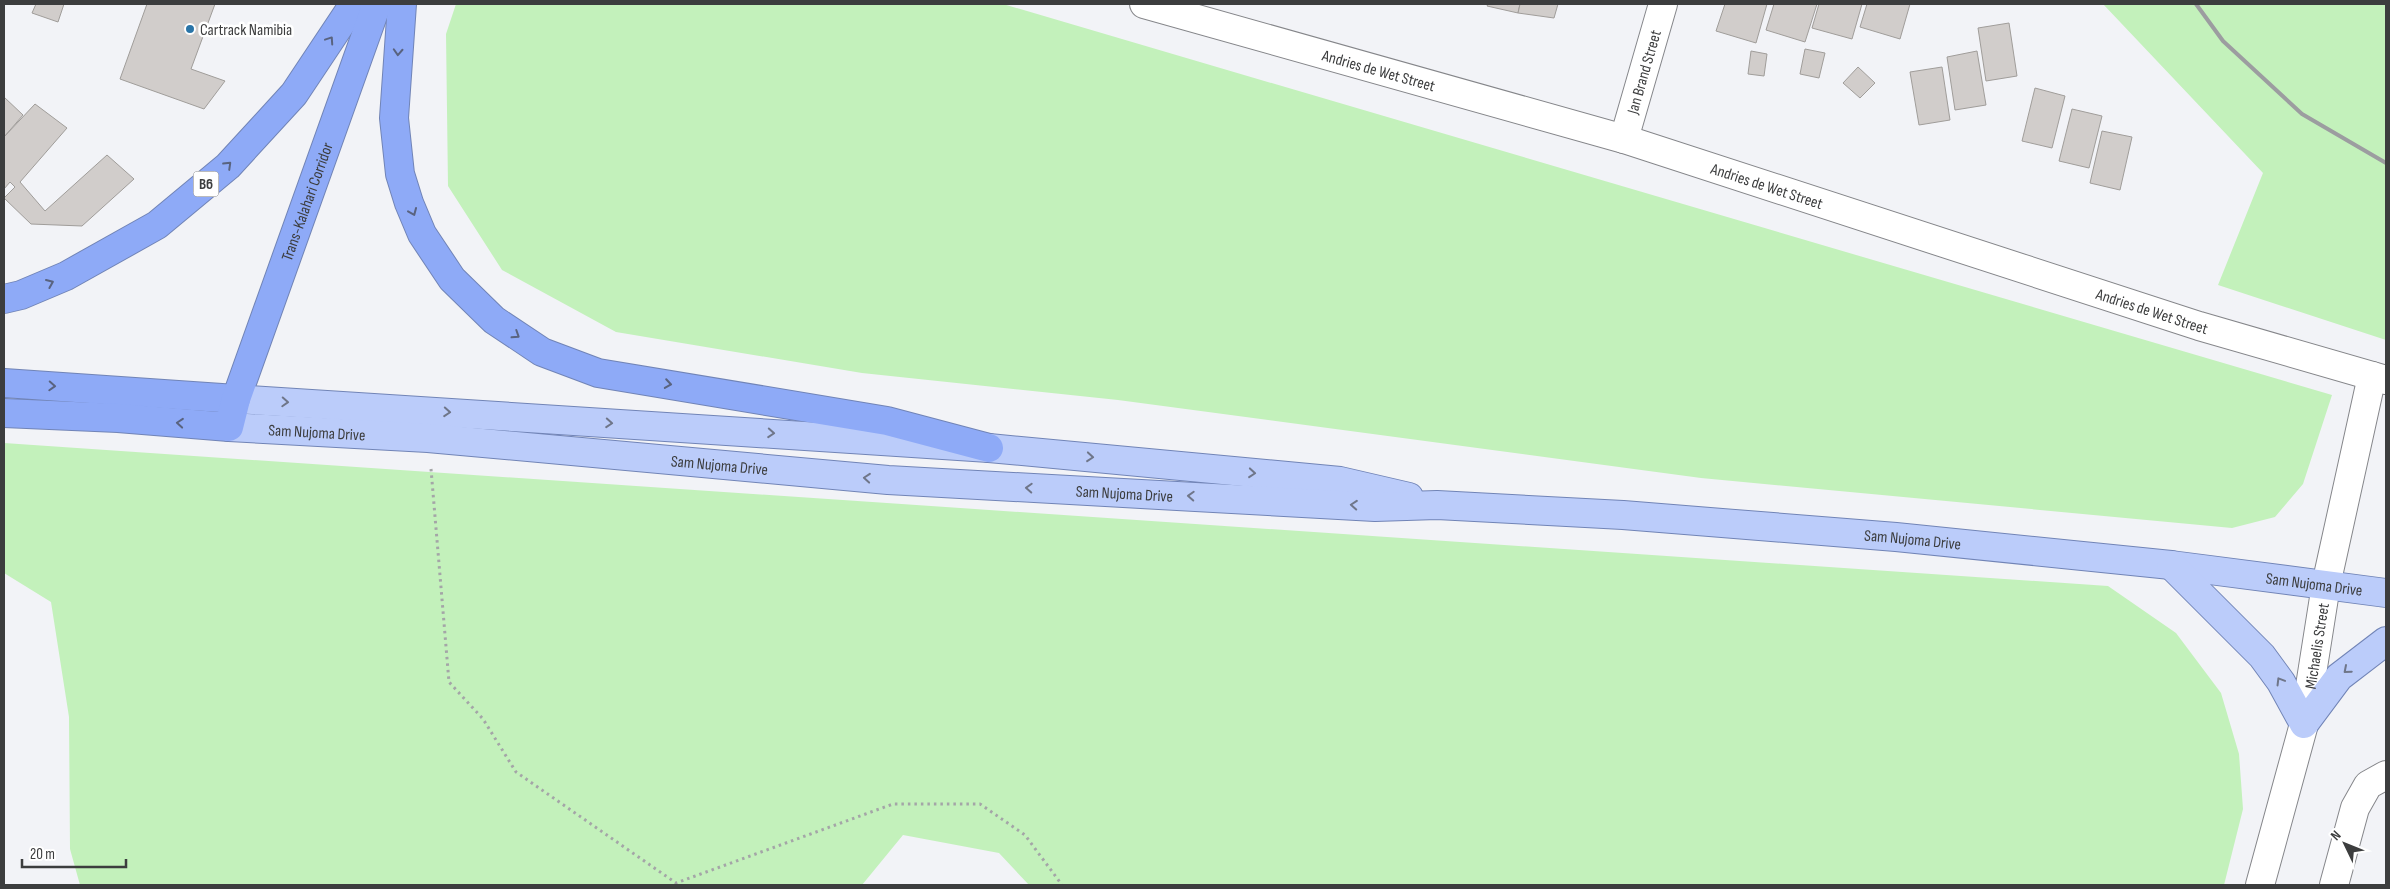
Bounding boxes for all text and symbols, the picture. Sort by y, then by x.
place label: Cartrack Namibia [200,21,292,40]
marker: Cartrack Namibia [184,23,196,35]
street label: Jan Brand Street [1623,28,1666,117]
one-way arrow [324,36,334,45]
street label: Andries de Wet Street [1319,46,1437,96]
one-way arrow [393,49,404,57]
street label: Trans-Kalahari Corridor [278,140,338,264]
street label: Andries de Wet Street [1707,160,1825,214]
one-way arrow [222,162,231,171]
road number: B6 [194,172,218,196]
one-way arrow [407,207,417,216]
one-way arrow [45,279,53,289]
street label: Andries de Wet Street [2092,285,2210,339]
one-way arrow [510,328,519,338]
one-way arrow [664,379,673,389]
one-way arrow [49,380,57,391]
one-way arrow [281,396,289,407]
one-way arrow [443,406,451,417]
one-way arrow [176,417,184,428]
one-way arrow [605,417,613,428]
street label: Sam Nujoma Drive [268,421,366,446]
one-way arrow [767,428,775,439]
street label: Sam Nujoma Drive [670,452,769,480]
one-way arrow [1086,452,1094,463]
one-way arrow [1248,467,1256,478]
one-way arrow [863,473,871,484]
one-way arrow [1025,482,1033,493]
street label: Sam Nujoma Drive [1075,482,1173,507]
one-way arrow [1187,491,1195,502]
one-way arrow [1349,500,1357,511]
street label: Sam Nujoma Drive [1863,526,1962,555]
street label: Sam Nujoma Drive [2265,569,2363,601]
street label: Michaelis Street [2302,602,2334,690]
one-way arrow [2344,664,2353,673]
one-way arrow [2277,678,2287,687]
north arrow [2320,819,2370,869]
text: N [2327,827,2345,844]
scale bar [22,836,126,868]
text: 20 m [30,845,55,864]

